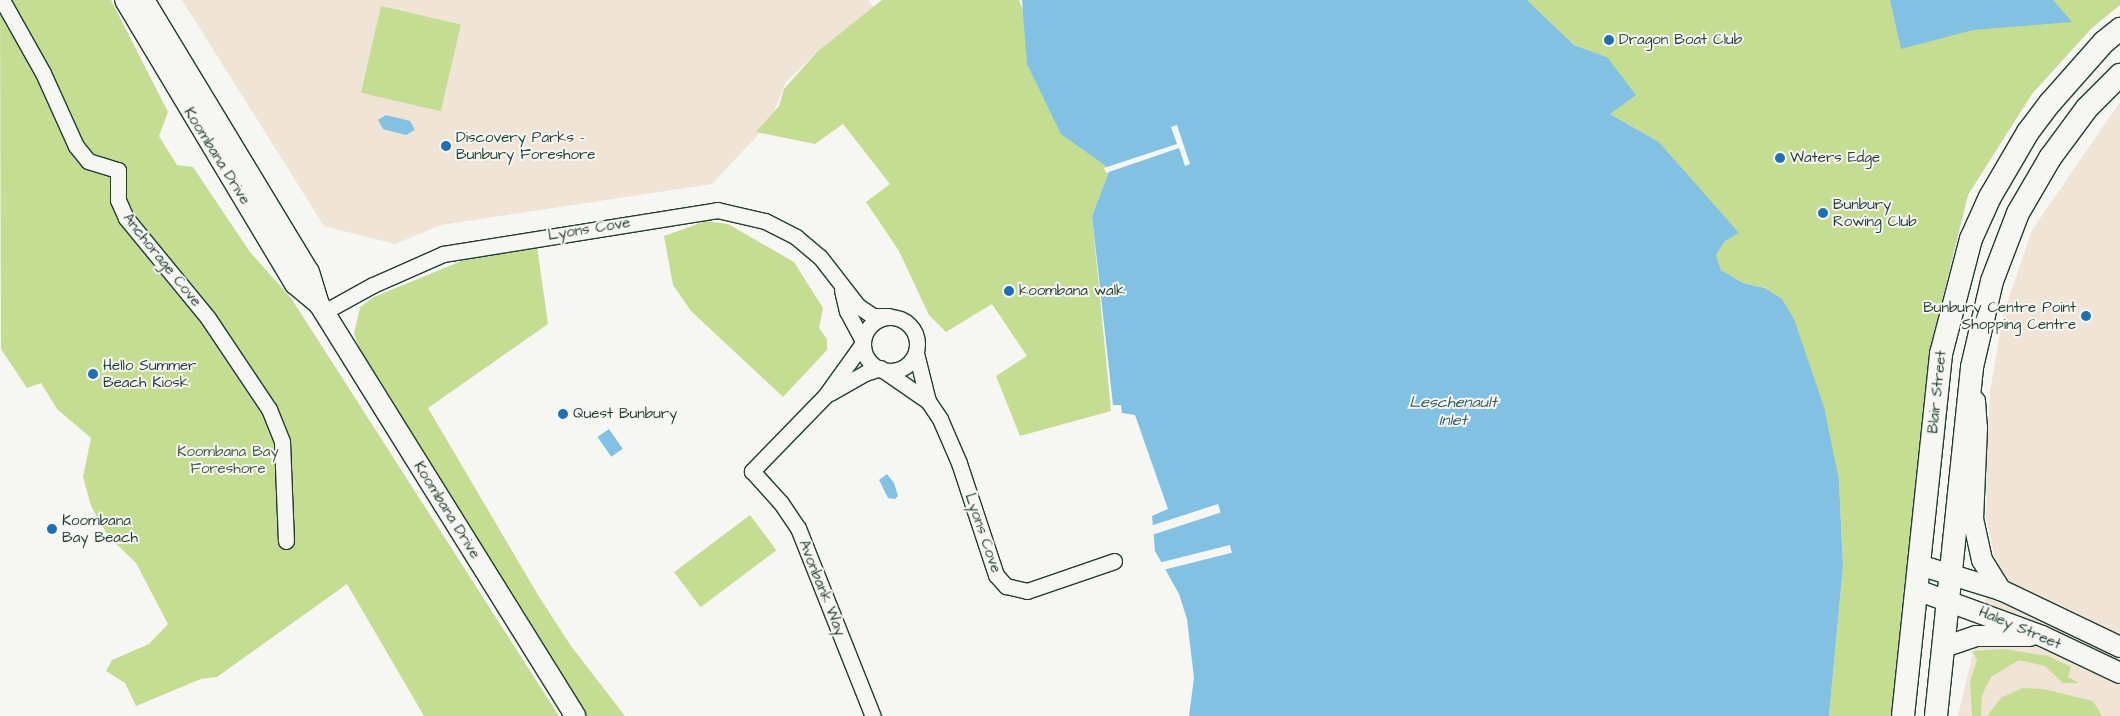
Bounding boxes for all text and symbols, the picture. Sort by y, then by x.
place label: Dragon Boat Club [1619,31,1742,49]
marker: Dragon Boat Club [1603,34,1615,46]
street label: Koombana Drive [180,104,254,208]
place label: Discovery Parks - Bunbury Foreshore [456,128,595,163]
marker: Discovery Parks - Bunbury Foreshore [440,140,452,152]
place label: Waters Edge [1790,149,1880,167]
marker: Waters Edge [1774,152,1786,164]
place label: Bunbury Rowing Club [1833,195,1917,230]
marker: Bunbury Rowing Club [1817,207,1829,219]
street label: Anchorage Cove [119,210,205,310]
street label: Lyons Cove [547,214,631,244]
place label: koombana walk [1019,282,1125,300]
marker: koombana walk [1003,285,1015,297]
place label: Bunbury Centre Point Shopping Centre [1923,298,2076,333]
marker: Bunbury Centre Point Shopping Centre [2080,310,2092,322]
street label: Blair Street [1924,350,1950,434]
place label: Hello Summer Beach Kiosk [103,356,196,391]
marker: Hello Summer Beach Kiosk [87,368,99,380]
water label: Leschenault Inlet [1409,392,1497,430]
place label: Quest Bunbury [573,405,677,423]
marker: Quest Bunbury [557,408,569,420]
park label: Koombana Bay Foreshore [177,442,279,477]
street label: Koombana Drive [410,458,484,562]
street label: Lyons Cove [961,491,1005,575]
place label: Koombana Bay Beach [62,511,138,546]
marker: Koombana Bay Beach [46,523,58,535]
street label: Avonbank Way [795,537,849,639]
street label: Haley Street [1976,603,2064,653]

